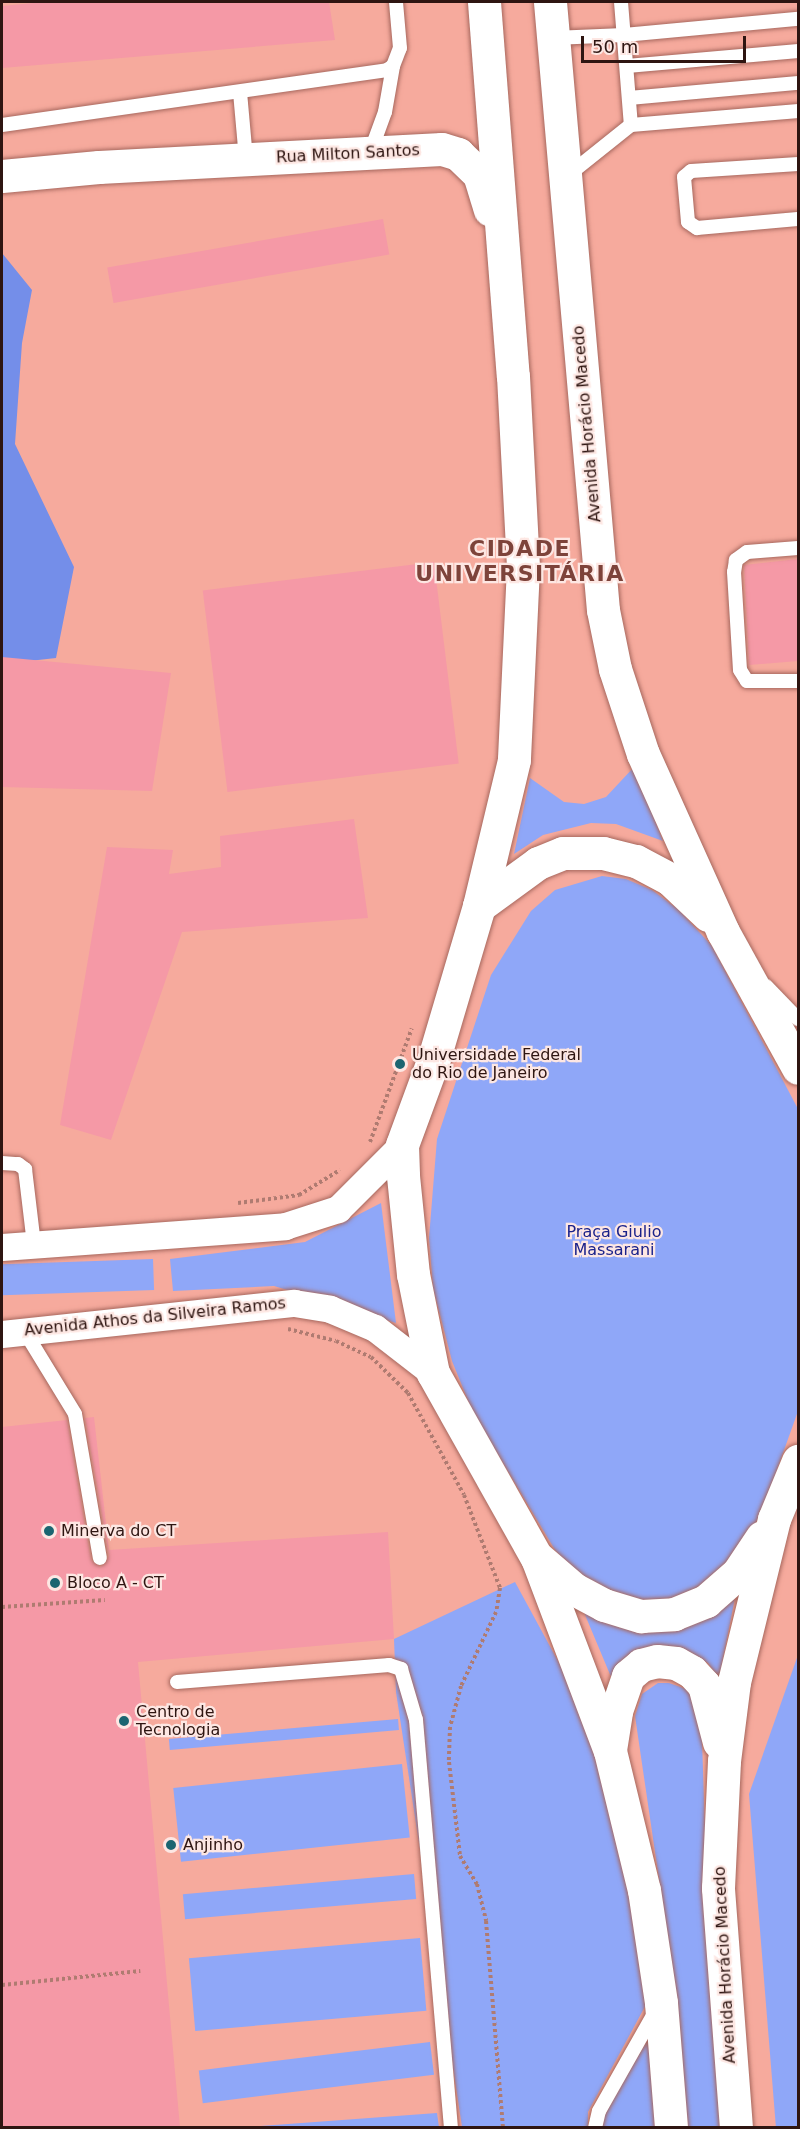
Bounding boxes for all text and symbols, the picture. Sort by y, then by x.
scale bar [584,24,749,62]
text: 50 m [592,36,638,57]
street label: Rua Milton Santos [276,141,420,167]
street label: Avenida Horácio Macedo [569,325,605,523]
district label: CIDADE UNIVERSITÁRIA [415,535,625,586]
place label: Universidade Federal do Rio de Janeiro [412,1045,581,1083]
marker: Universidade Federal do Rio de Janeiro [393,1057,407,1071]
park label: Praça Giulio Massarani [566,1222,662,1260]
street label: Avenida Athos da Silveira Ramos [23,1294,287,1340]
place label: Minerva do CT [61,1521,176,1541]
marker: Minerva do CT [42,1524,56,1538]
place label: Bloco A - CT [67,1573,164,1593]
marker: Bloco A - CT [48,1576,62,1590]
place label: Centro de Tecnologia [136,1702,220,1740]
marker: Centro de Tecnologia [117,1714,131,1728]
place label: Anjinho [183,1835,243,1855]
marker: Anjinho [164,1838,178,1852]
street label: Avenida Horácio Macedo [710,1866,740,2064]

